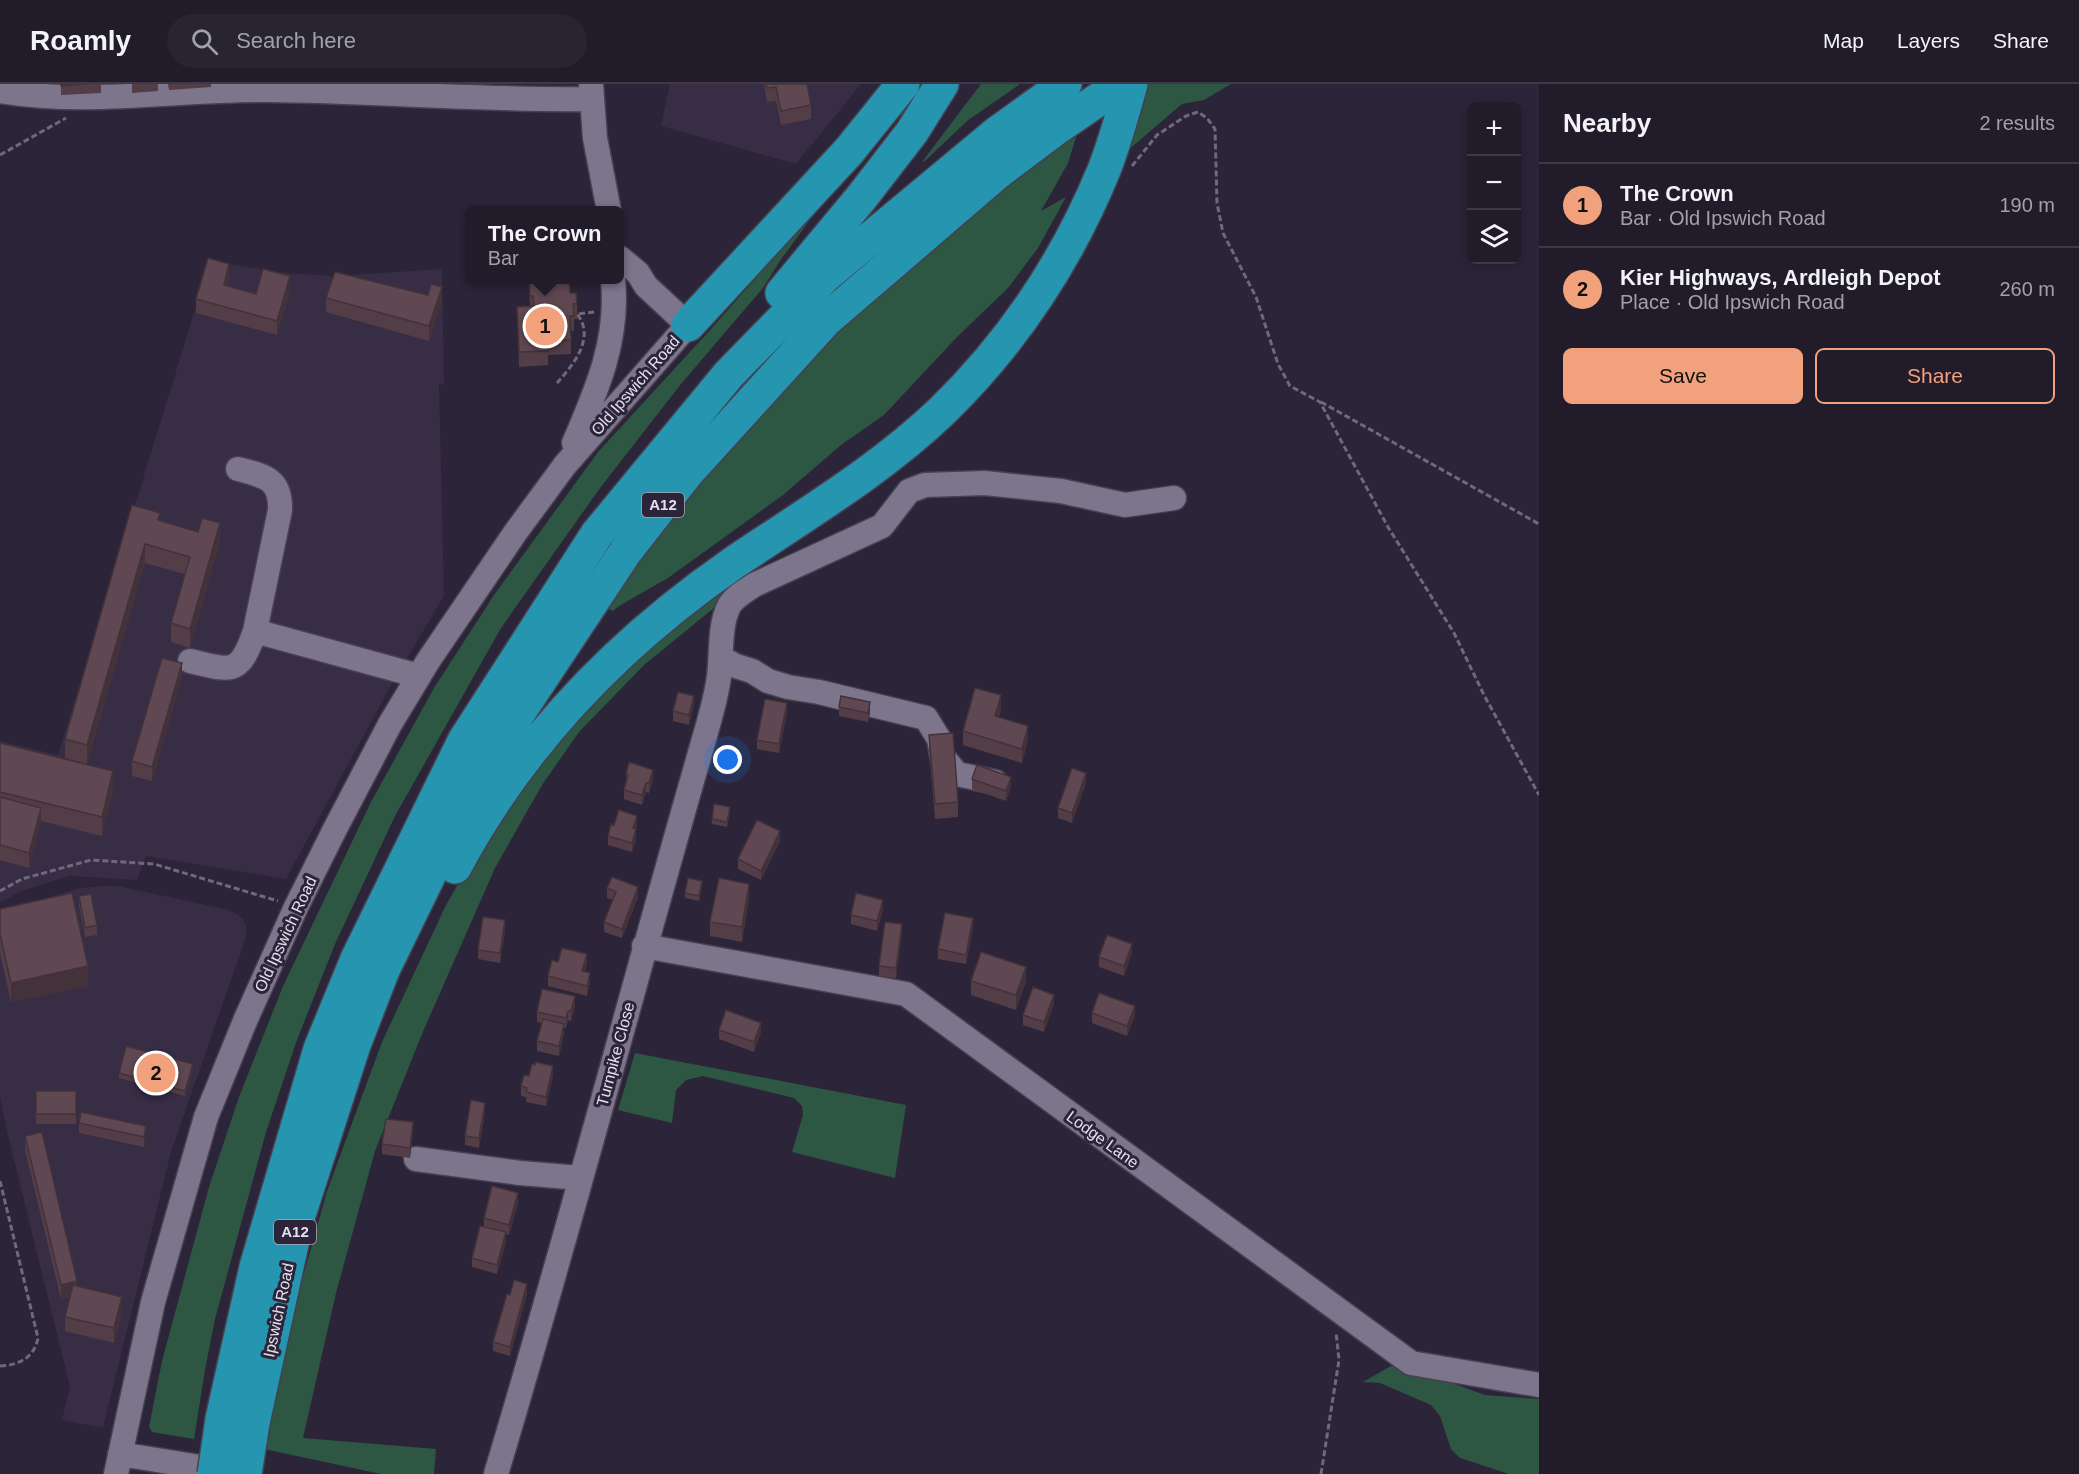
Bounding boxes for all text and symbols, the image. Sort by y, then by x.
search box [167,14,587,68]
text: Roamly [30,25,131,56]
icon: search [188,25,221,58]
text: Search here [236,28,356,53]
text: Map [1823,29,1864,52]
text: Layers [1897,29,1960,52]
text: Share [1993,29,2049,52]
map controls [1467,102,1521,264]
button: + [1467,102,1521,156]
text: Nearby [1563,108,1651,138]
text: 2 results [1979,112,2055,134]
button: − [1467,156,1521,210]
text: The Crown [1620,181,1734,206]
text: 1 [1577,194,1588,216]
text: 190 m [1999,194,2055,216]
popup [465,206,624,284]
text: Bar · Old Ipswich Road [1620,207,1826,229]
button: layers [1467,210,1521,264]
text: The Crown [488,221,601,246]
text: Bar [488,247,519,269]
text: Kier Highways, Ardleigh Depot [1620,265,1941,290]
text: 2 [1577,278,1588,300]
text: 260 m [1999,278,2055,300]
text: Place · Old Ipswich Road [1620,291,1845,313]
pin: 1 [526,304,564,348]
street label: Old Ipswich Road [588,332,683,438]
button: Save [1563,348,1803,404]
button: Share [1815,348,2055,404]
road number: A12 [642,493,684,517]
your location [713,745,742,774]
street label: Old Ipswich Road [251,874,320,995]
street label: Turnpike Close [593,1000,638,1108]
pin: 2 [136,1050,176,1096]
street label: Lodge Lane [1064,1108,1142,1171]
road number: A12 [274,1220,316,1244]
street label: Ipswich Road [260,1261,297,1359]

